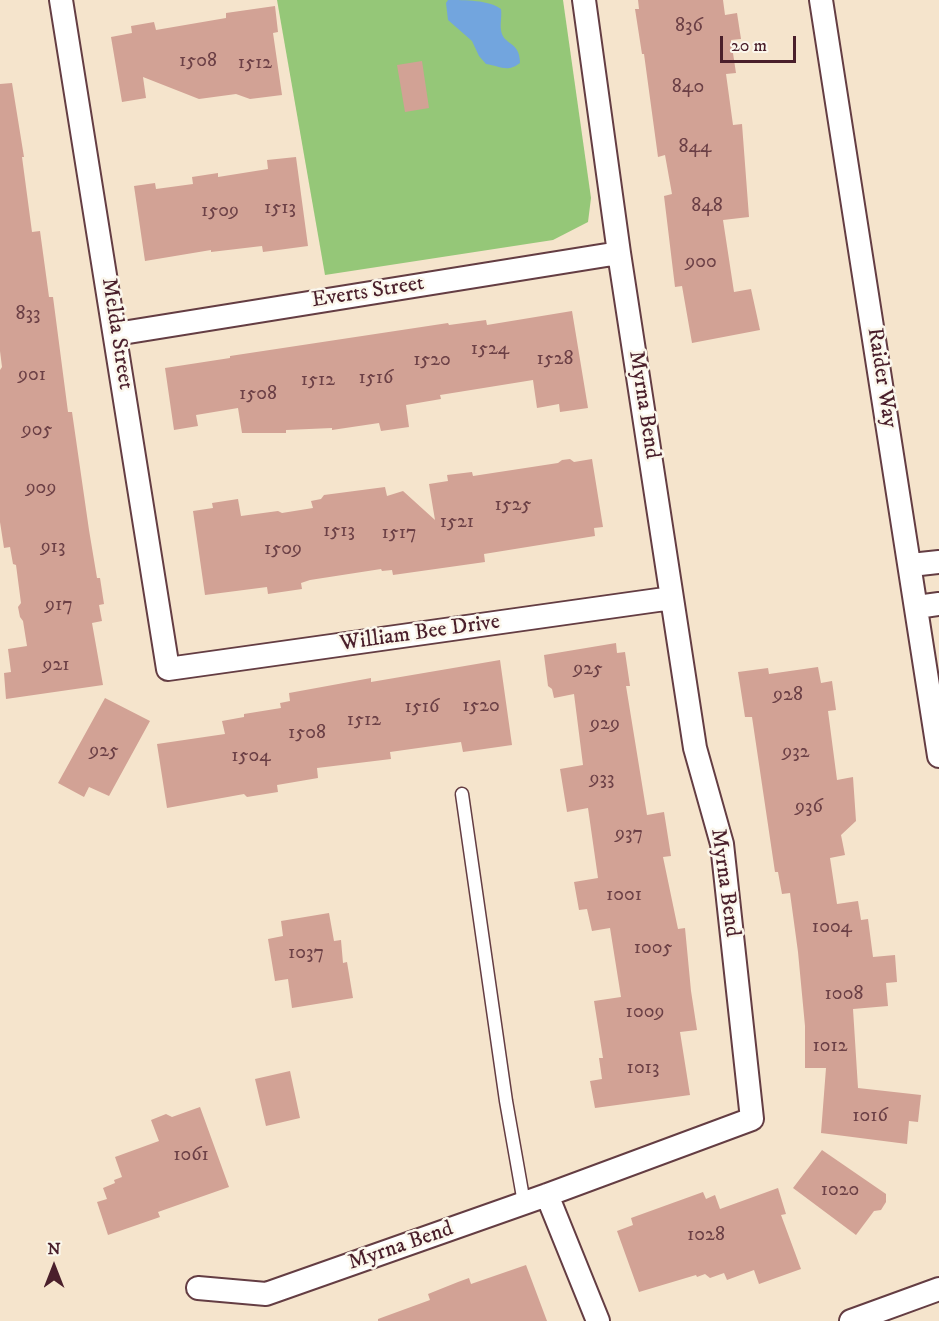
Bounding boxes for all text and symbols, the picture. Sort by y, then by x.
house number: 836 [675,15,703,39]
scale bar [723,24,800,62]
text: 20 m [731,35,767,57]
house number: 1508 [179,50,217,74]
house number: 1512 [238,52,272,76]
house number: 840 [672,76,704,100]
house number: 844 [678,136,712,160]
house number: 848 [691,195,723,219]
house number: 1513 [264,197,296,221]
house number: 1509 [201,200,239,224]
house number: 900 [685,251,717,275]
street label: Everts Street [310,271,426,315]
street label: Melda Street [94,276,138,392]
house number: 833 [16,303,40,327]
street label: Raider Way [860,326,902,430]
house number: 1524 [471,338,509,362]
house number: 1528 [537,348,573,372]
house number: 1520 [413,349,451,373]
street label: Myrna Bend [621,349,665,461]
house number: 901 [18,364,46,388]
house number: 1516 [359,367,393,391]
house number: 1512 [301,369,335,393]
house number: 1508 [239,383,277,407]
house number: 905 [22,419,52,443]
house number: 909 [26,477,56,501]
house number: 1525 [495,494,531,518]
house number: 1521 [440,511,474,535]
house number: 1513 [323,520,355,544]
house number: 1517 [381,522,417,546]
house number: 913 [41,536,65,560]
house number: 1509 [264,538,302,562]
house number: 917 [45,594,73,618]
street label: William Bee Drive [338,610,502,658]
house number: 921 [42,654,70,678]
house number: 925 [573,658,603,682]
house number: 928 [773,684,803,708]
house number: 1520 [462,695,500,719]
house number: 1516 [405,696,439,720]
house number: 1512 [347,709,381,733]
house number: 929 [590,713,620,737]
house number: 1508 [288,722,326,746]
house number: 925 [89,740,119,764]
house number: 932 [782,741,810,765]
house number: 1504 [231,745,271,769]
house number: 933 [590,768,614,792]
house number: 936 [795,796,823,820]
house number: 937 [615,823,643,847]
street label: Myrna Bend [703,827,745,939]
house number: 1001 [606,884,642,908]
house number: 1004 [812,916,852,940]
house number: 1005 [634,937,672,961]
house number: 1037 [288,942,324,966]
house number: 1008 [825,983,863,1007]
house number: 1009 [626,1001,664,1025]
house number: 1012 [812,1035,848,1059]
house number: 1013 [627,1057,659,1081]
house number: 1016 [852,1105,888,1129]
house number: 1061 [173,1144,209,1168]
house number: 1020 [821,1179,859,1203]
street label: Myrna Bend [345,1217,457,1277]
house number: 1028 [687,1224,725,1248]
north arrow [24,1237,84,1297]
text: N [47,1239,61,1259]

